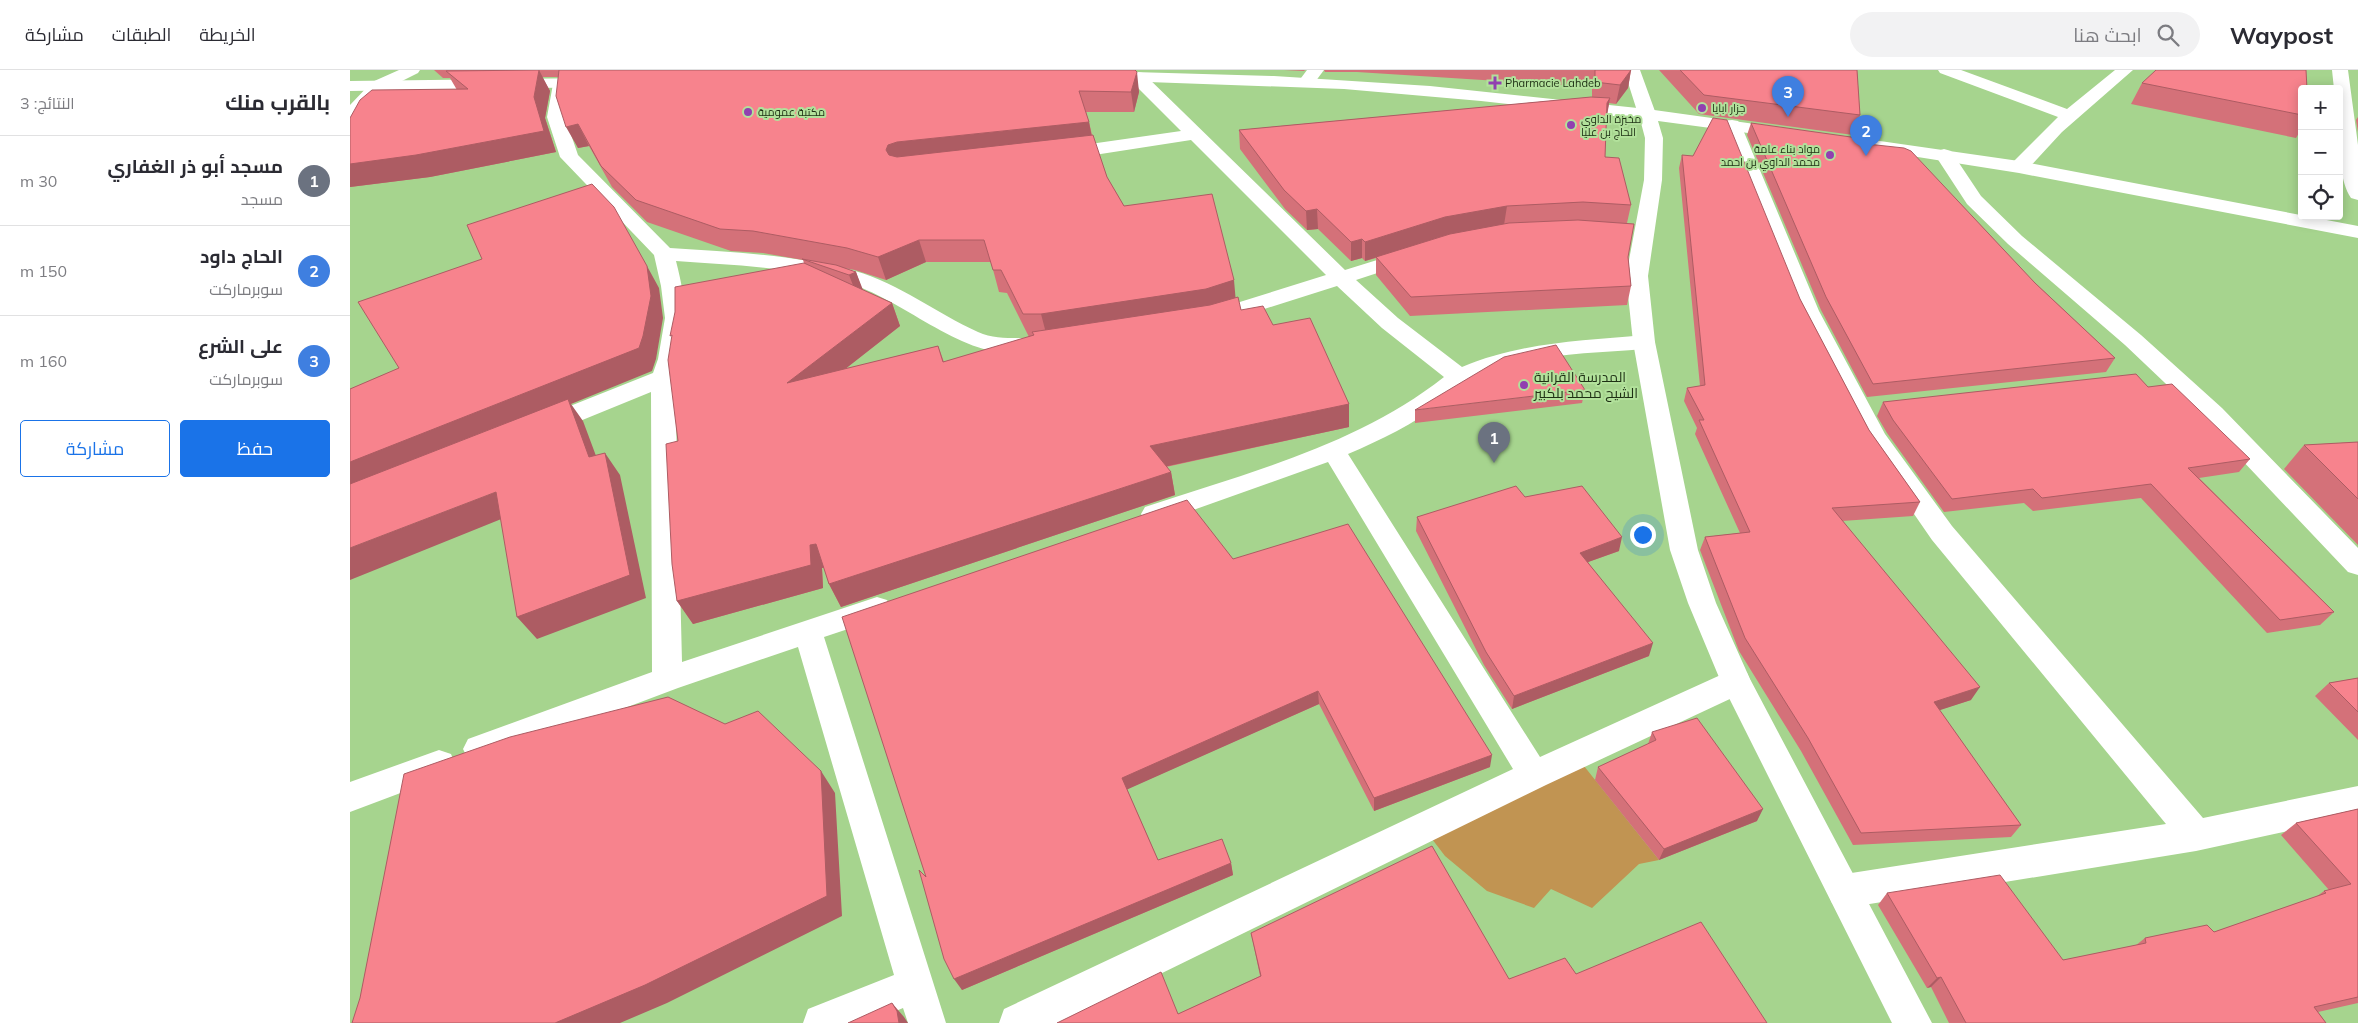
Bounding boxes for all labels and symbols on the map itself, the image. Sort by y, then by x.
place label: Pharmacie Lahdeb [1505,76,1601,90]
pin: 3 [1772,76,1804,117]
marker: Pharmacie Lahdeb [1489,77,1501,89]
place label: جزار ابايا [1712,101,1745,115]
marker: جزار ابايا [1696,102,1708,114]
place label: مكتبة عمومية [758,105,825,119]
marker: مكتبة عمومية [742,106,754,118]
place label: مخبزة الداوي الحاج بن عليا [1581,112,1641,140]
pin: 2 [1850,115,1882,156]
marker: مخبزة الداوي الحاج بن عليا [1565,119,1577,131]
place label: مواد بناء عامة محمد الداوي بن احمد [1721,142,1820,171]
marker: مواد بناء عامة محمد الداوي بن احمد [1824,149,1836,161]
place label: المدرسة القرانية الشيح محمد بلكبير [1533,368,1638,402]
marker: المدرسة القرانية الشيح محمد بلكبير [1518,379,1530,391]
pin: 1 [1478,422,1510,463]
your location [1630,522,1656,548]

